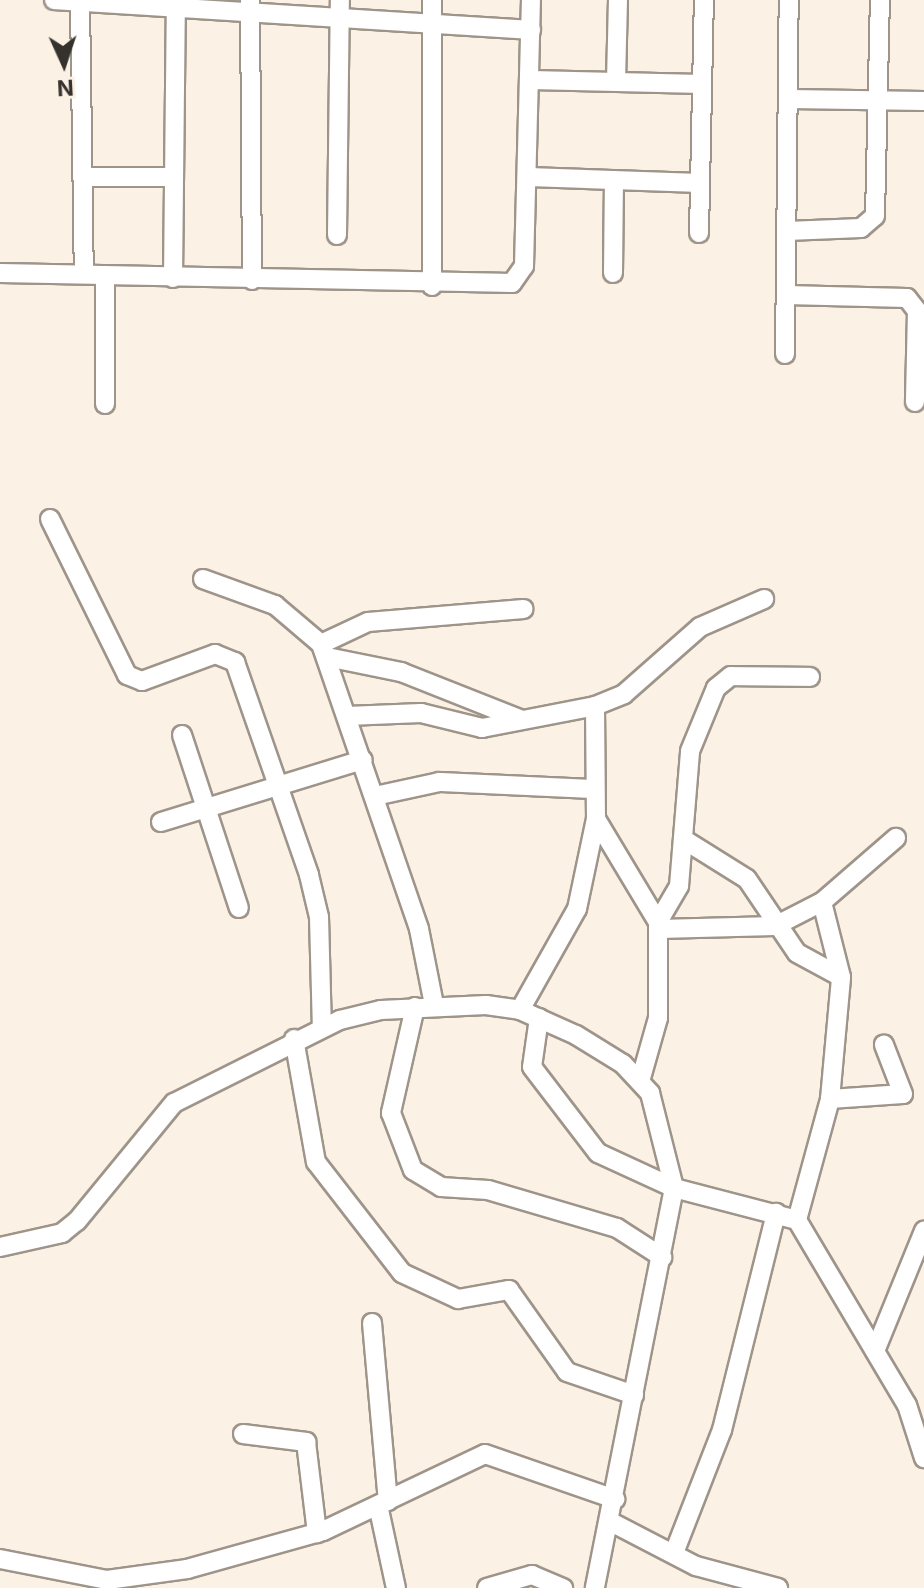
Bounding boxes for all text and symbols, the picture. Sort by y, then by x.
north arrow [24,24,104,104]
text: N [56,75,74,101]

